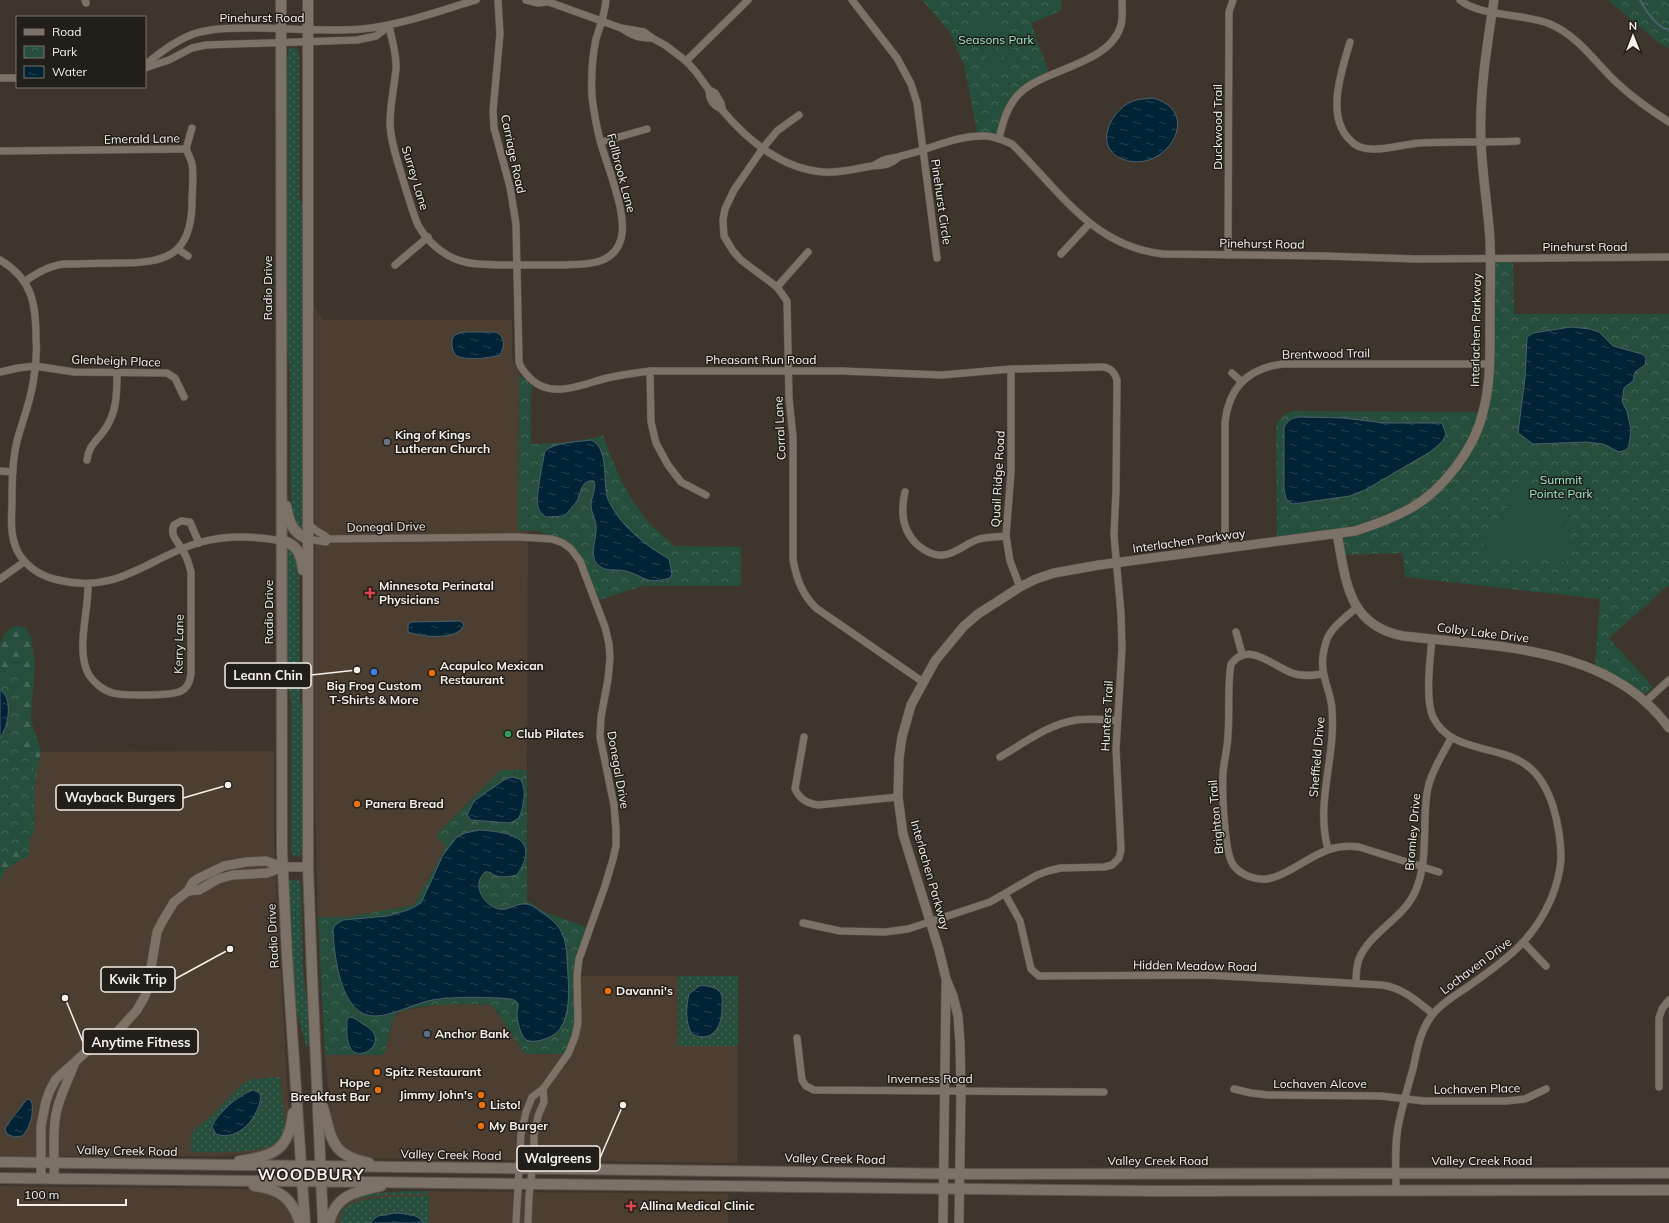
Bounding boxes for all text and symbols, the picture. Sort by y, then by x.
street label: Pinehurst Road [219,10,305,25]
legend [16,16,146,88]
north arrow [1613,16,1653,56]
text: N [1629,19,1637,33]
text: Road [52,24,81,39]
park label: Seasons Park [958,32,1035,47]
text: Park [52,44,78,59]
text: Water [52,64,88,79]
street label: Duckwood Trail [1210,84,1225,170]
street label: Carriage Road [498,113,529,195]
street label: Emerald Lane [104,130,180,147]
street label: Fallbrook Lane [604,132,639,214]
street label: Surrey Lane [399,144,432,212]
street label: Pinehurst Circle [928,158,955,246]
street label: Pinehurst Road [1219,235,1305,252]
street label: Pinehurst Road [1542,239,1628,254]
street label: Radio Drive [260,256,275,320]
street label: Interlachen Parkway [1467,272,1484,387]
street label: Brentwood Trail [1282,345,1370,362]
street label: Glenbeigh Place [71,351,161,370]
street label: Pheasant Run Road [706,352,816,367]
street label: Corral Lane [770,396,789,460]
place label: King of Kings Lutheran Church [395,427,490,456]
street label: Quail Ridge Road [987,430,1008,528]
marker: King of Kings Lutheran Church [382,437,392,447]
park label: Summit Pointe Park [1529,472,1593,501]
street label: Donegal Drive [346,518,426,535]
street label: Interlachen Parkway [1132,525,1247,556]
place label: Minnesota Perinatal Physicians [379,578,494,607]
street label: Radio Drive [261,580,276,644]
marker: Minnesota Perinatal Physicians [364,587,376,599]
street label: Kerry Lane [170,614,187,674]
street label: Colby Lake Drive [1436,619,1530,646]
place label: Acapulco Mexican Restaurant [440,658,544,687]
callout: Leann Chin [225,663,311,688]
text: Leann Chin [233,667,303,683]
marker: Big Frog Custom T-Shirts & More [369,667,379,677]
marker: Acapulco Mexican Restaurant [427,668,437,678]
place label: Big Frog Custom T-Shirts & More [327,678,422,707]
street label: Hunters Trail [1097,680,1116,752]
street label: Sheffield Drive [1306,716,1327,798]
place label: Club Pilates [516,726,584,741]
marker: Club Pilates [503,729,513,739]
street label: Donegal Drive [604,730,633,810]
street label: Brighton Trail [1205,779,1226,855]
callout: Wayback Burgers [56,785,183,810]
text: Wayback Burgers [65,789,175,806]
street label: Bromley Drive [1402,793,1423,871]
place label: Panera Bread [365,796,444,811]
marker: Panera Bread [352,799,362,809]
street label: Interlachen Parkway [908,818,954,932]
street label: Radio Drive [263,903,282,969]
street label: Lochaven Drive [1437,934,1514,997]
street label: Hidden Meadow Road [1133,957,1257,974]
callout: Kwik Trip [101,967,175,992]
text: Kwik Trip [109,971,167,987]
place label: Davanni's [616,983,673,998]
marker: Davanni's [603,986,613,996]
place label: Anchor Bank [435,1026,510,1041]
callout: Anytime Fitness [83,1029,198,1054]
marker: Anchor Bank [422,1029,432,1039]
text: Anytime Fitness [91,1034,191,1051]
place label: Spitz Restaurant [385,1064,482,1079]
marker: Spitz Restaurant [372,1067,382,1077]
street label: Inverness Road [887,1071,973,1086]
place label: Hope Breakfast Bar [290,1075,370,1104]
street label: Lochaven Alcove [1273,1076,1367,1091]
street label: Lochaven Place [1434,1080,1520,1097]
marker: Hope Breakfast Bar [373,1085,383,1095]
place label: Jimmy John's [399,1087,473,1102]
marker: Jimmy John's [476,1090,486,1100]
place label: Listo! [490,1097,520,1112]
marker: Listo! [477,1100,487,1110]
place label: My Burger [489,1118,548,1133]
marker: My Burger [476,1121,486,1131]
street label: Valley Creek Road [76,1142,178,1159]
street label: Valley Creek Road [400,1146,502,1163]
callout: Walgreens [517,1146,600,1171]
text: Walgreens [525,1150,591,1166]
street label: Valley Creek Road [784,1150,886,1167]
street label: Valley Creek Road [1108,1153,1208,1168]
street label: Valley Creek Road [1432,1153,1532,1168]
district label: WOODBURY [257,1164,365,1184]
scale bar [18,1181,126,1207]
text: 100 m [24,1187,59,1202]
place label: Allina Medical Clinic [640,1198,755,1213]
marker: Allina Medical Clinic [625,1200,637,1212]

